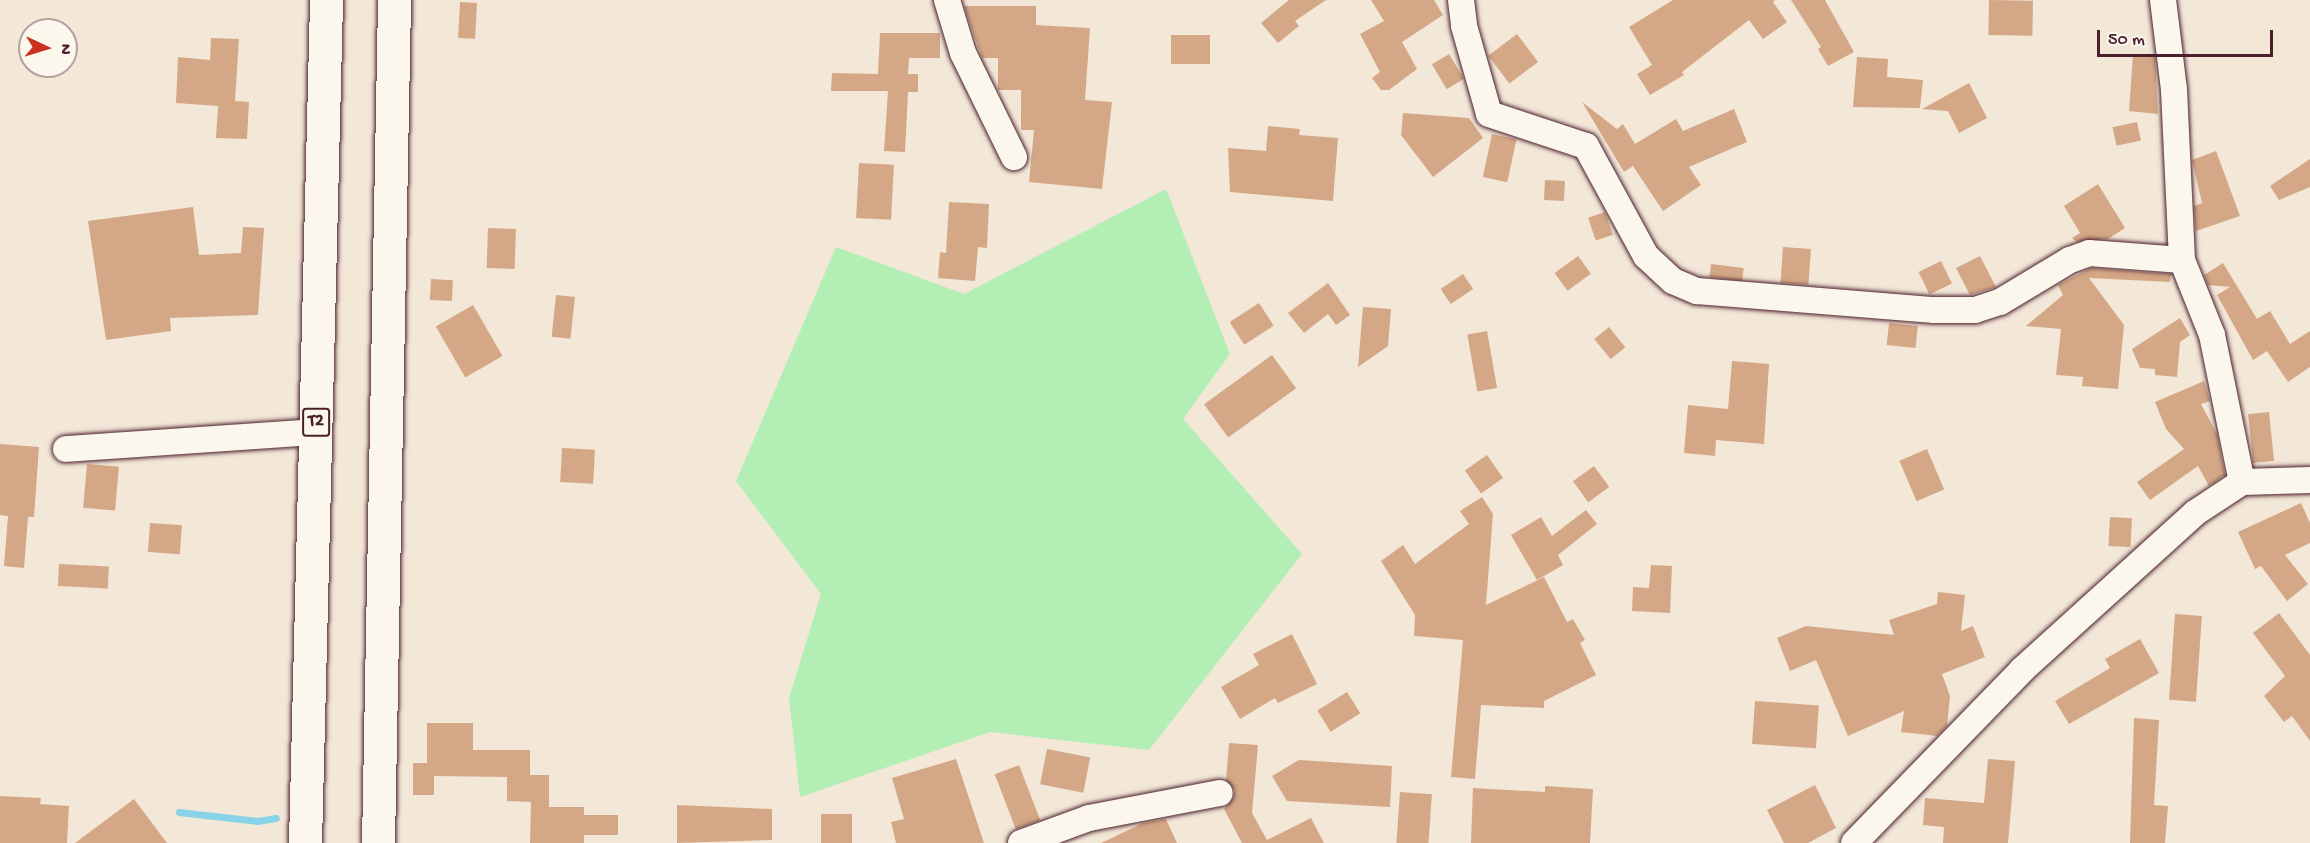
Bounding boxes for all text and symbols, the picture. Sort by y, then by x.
north arrow [18,18,78,78]
scale bar [2100,18,2276,56]
text: 50 m [2108,30,2145,51]
text: N [55,43,74,55]
road number: T2 [301,407,331,437]

